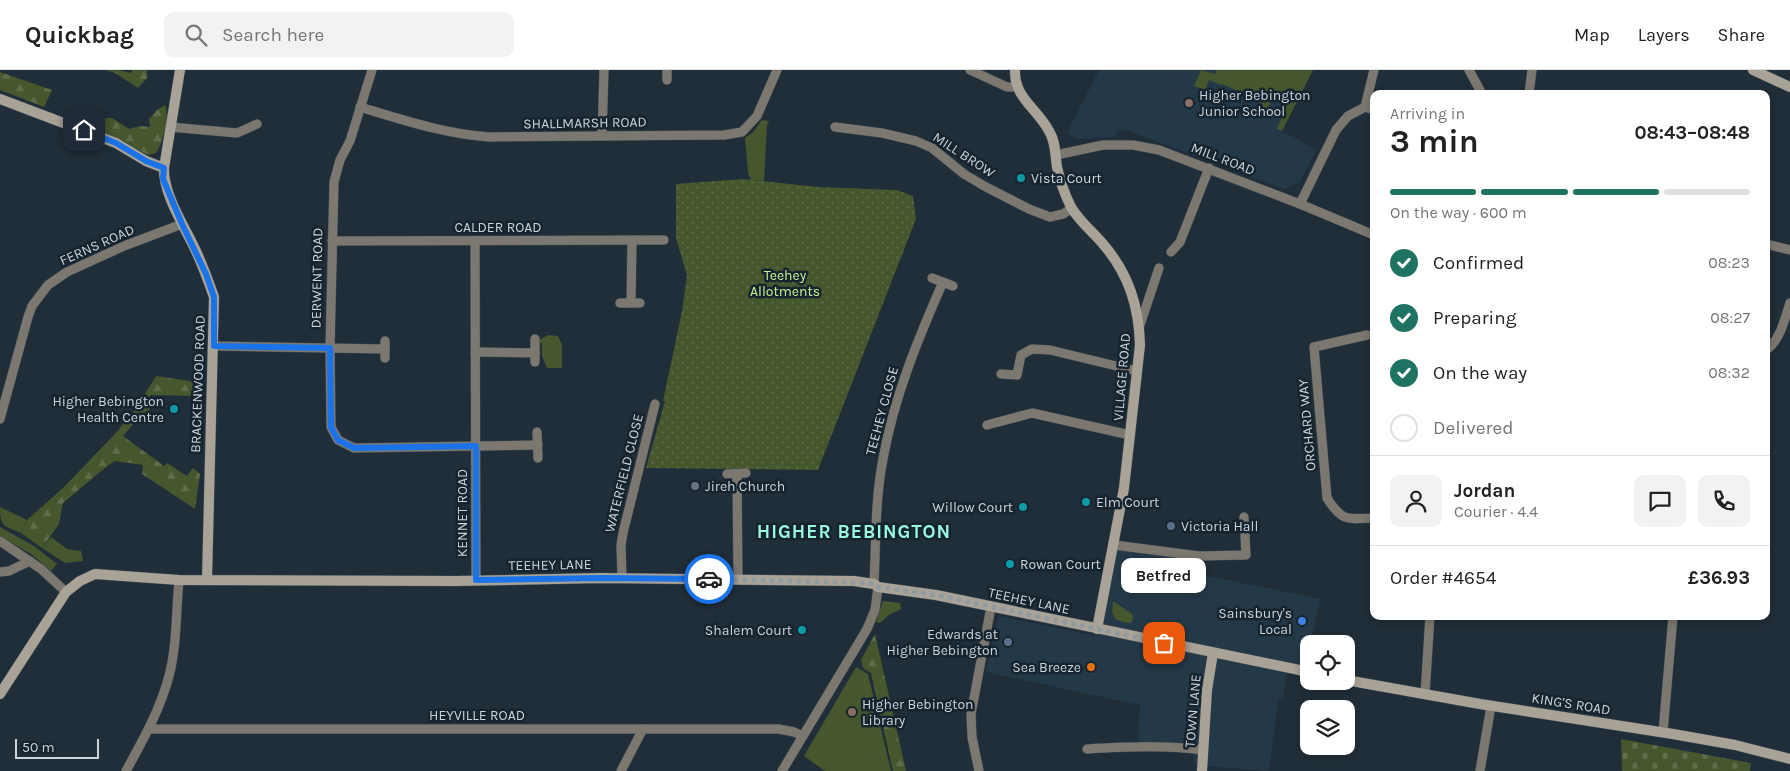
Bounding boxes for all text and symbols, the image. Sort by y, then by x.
search box [164,12,514,57]
text: Quickbag [25,21,134,49]
icon: search [182,21,210,49]
text: Search here [222,24,324,46]
text: Map [1574,24,1610,46]
text: Layers [1638,24,1690,46]
text: Share [1718,24,1765,46]
place label: Higher Bebington Junior School [1199,87,1311,120]
marker: Higher Bebington Junior School [1183,97,1195,109]
text: Arriving in [1390,104,1465,123]
pin [63,109,105,151]
street label: SHALLMARSH ROAD [523,113,647,133]
icon: home [70,116,98,144]
text: 08:43–08:48 [1634,122,1750,144]
text: 3 min [1390,123,1479,160]
street label: MILL BROW [930,129,999,182]
street label: MILL ROAD [1189,139,1257,179]
place label: Vista Court [1031,170,1102,187]
marker: Vista Court [1015,172,1027,184]
text: On the way · 600 m [1390,203,1527,222]
street label: CALDER ROAD [454,219,542,236]
street label: FERNS ROAD [57,221,137,269]
street label: DERWENT ROAD [308,227,326,329]
icon: check [1390,249,1418,277]
text: Confirmed [1433,252,1524,274]
text: 08:23 [1708,253,1750,272]
park label: Teehey Allotments [750,267,820,300]
icon: check [1390,304,1418,332]
text: Preparing [1433,307,1516,329]
text: 08:27 [1710,308,1750,327]
street label: BRACKENWOOD ROAD [187,315,209,453]
street label: VILLAGE ROAD [1110,332,1134,422]
icon: check [1390,359,1418,387]
text: On the way [1433,362,1527,384]
text: 08:32 [1708,363,1750,382]
street label: TEEHEY CLOSE [862,365,902,457]
street label: ORCHARD WAY [1294,378,1319,472]
place label: Higher Bebington Health Centre [52,393,164,426]
marker: Higher Bebington Health Centre [168,403,180,415]
street label: WATERFIELD CLOSE [601,412,647,534]
text: Delivered [1433,417,1513,439]
street label: KENNET ROAD [454,469,471,557]
button: person [1390,475,1442,527]
button: chat [1634,475,1686,527]
button: phone [1698,475,1750,527]
place label: Jireh Church [705,478,785,495]
marker: Jireh Church [689,480,701,492]
text: Jordan [1454,480,1515,502]
place label: Elm Court [1096,494,1159,511]
marker: Elm Court [1080,496,1092,508]
place label: Willow Court [932,499,1013,516]
marker: Willow Court [1017,501,1029,513]
text: Courier · 4.4 [1454,502,1538,521]
place label: Victoria Hall [1181,518,1258,535]
marker: Victoria Hall [1165,520,1177,532]
district label: HIGHER BEBINGTON [757,521,951,543]
courier [684,554,734,604]
street label: TEEHEY LANE [508,556,592,574]
place label: Rowan Court [1020,556,1101,573]
marker: Rowan Court [1004,558,1016,570]
callout: Betfred [1122,558,1206,593]
icon: car [695,565,723,593]
text: Betfred [1136,566,1191,585]
text: Order #4654 [1390,567,1496,589]
text: £36.93 [1688,567,1750,589]
street label: TEEHEY LANE [987,584,1071,618]
place label: Sainsbury's Local [1218,605,1292,638]
marker: Sainsbury's Local [1296,615,1308,627]
place label: Shalem Court [705,622,792,639]
pin [1143,622,1185,664]
marker: Shalem Court [796,624,808,636]
place label: Edwards at Higher Bebington [886,626,998,659]
icon: bag [1150,629,1178,657]
map controls [1300,635,1355,755]
button: locate [1300,635,1355,690]
marker: Edwards at Higher Bebington [1002,636,1014,648]
place label: Sea Breeze [1012,659,1081,676]
marker: Sea Breeze [1085,661,1097,673]
street label: TOWN LANE [1181,674,1205,748]
street label: KING'S ROAD [1530,689,1612,719]
place label: Higher Bebington Library [862,696,974,729]
button: layers [1300,700,1355,755]
marker: Higher Bebington Library [846,706,858,718]
street label: HEYVILLE ROAD [429,707,525,724]
scale bar [15,736,99,759]
text: 50 m [22,739,55,756]

